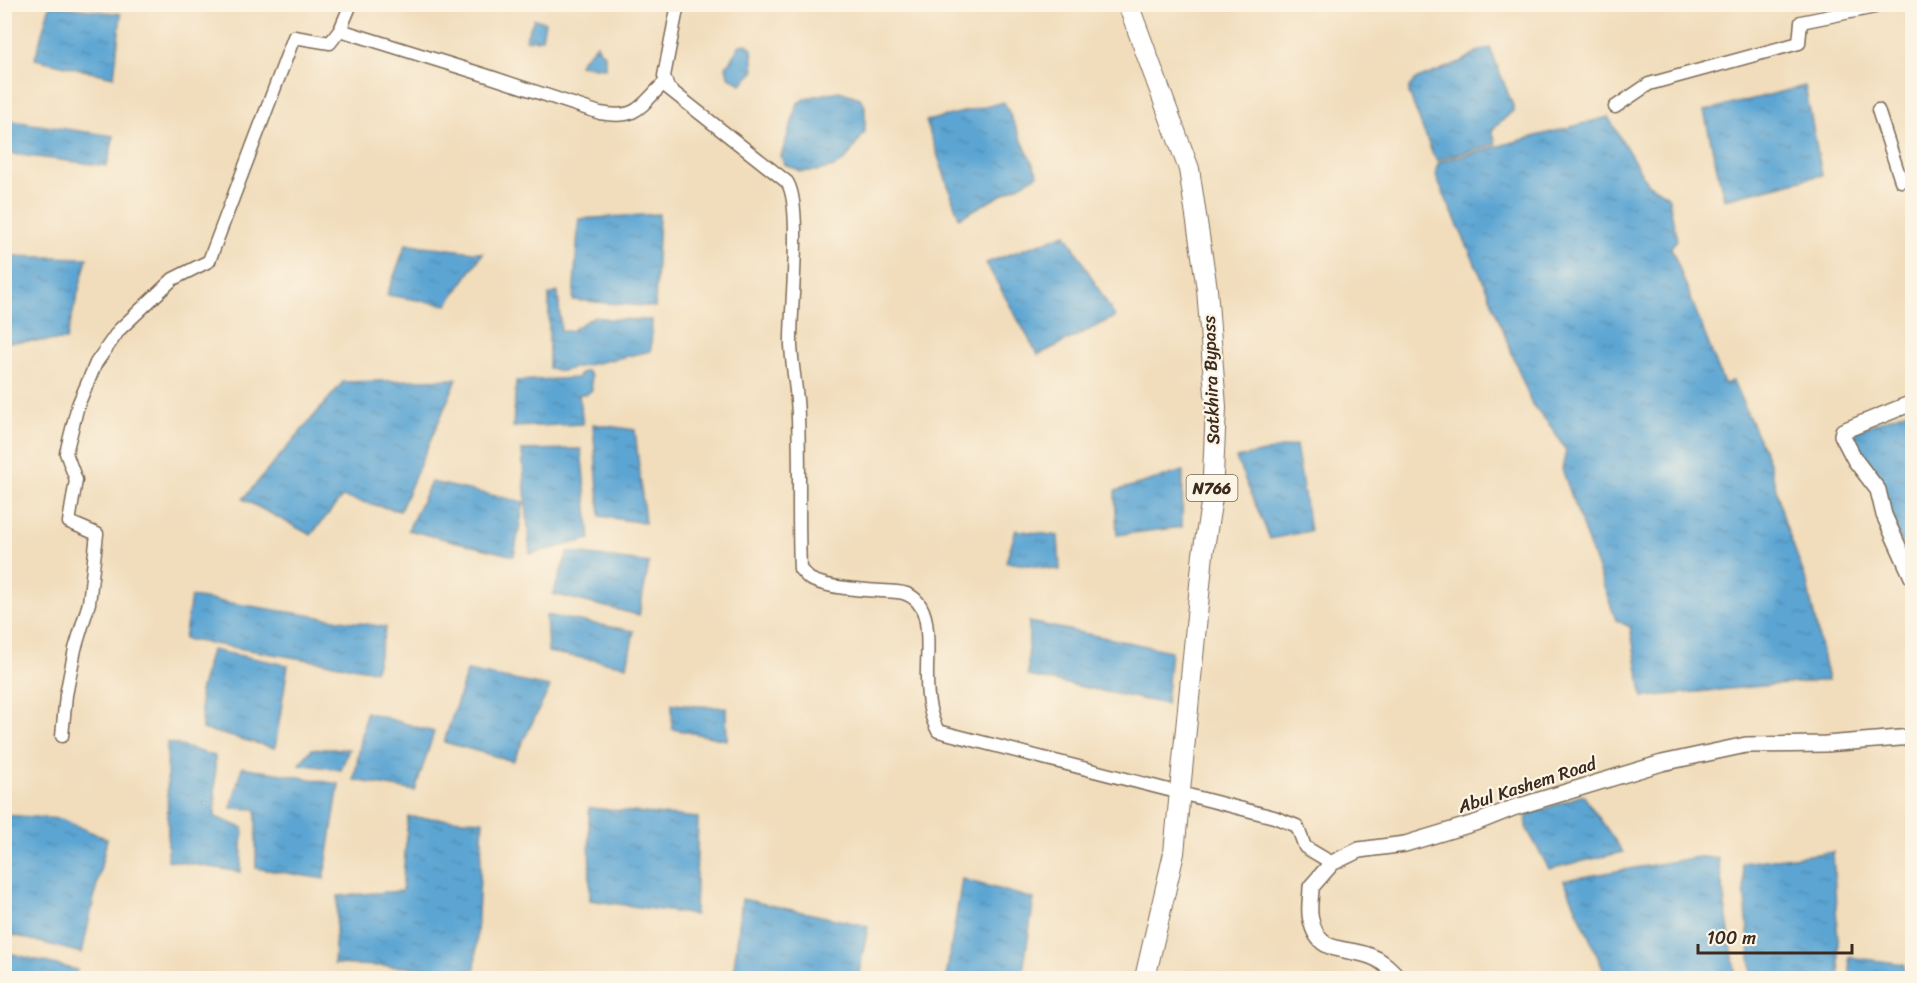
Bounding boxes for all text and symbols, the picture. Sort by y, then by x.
street label: Satkhira Bypass [1193,314,1229,445]
road number: N766 [1186,475,1238,501]
street label: Abul Kashem Road [1453,747,1602,823]
scale bar [1698,917,1852,955]
text: 100 m [1707,922,1756,954]

